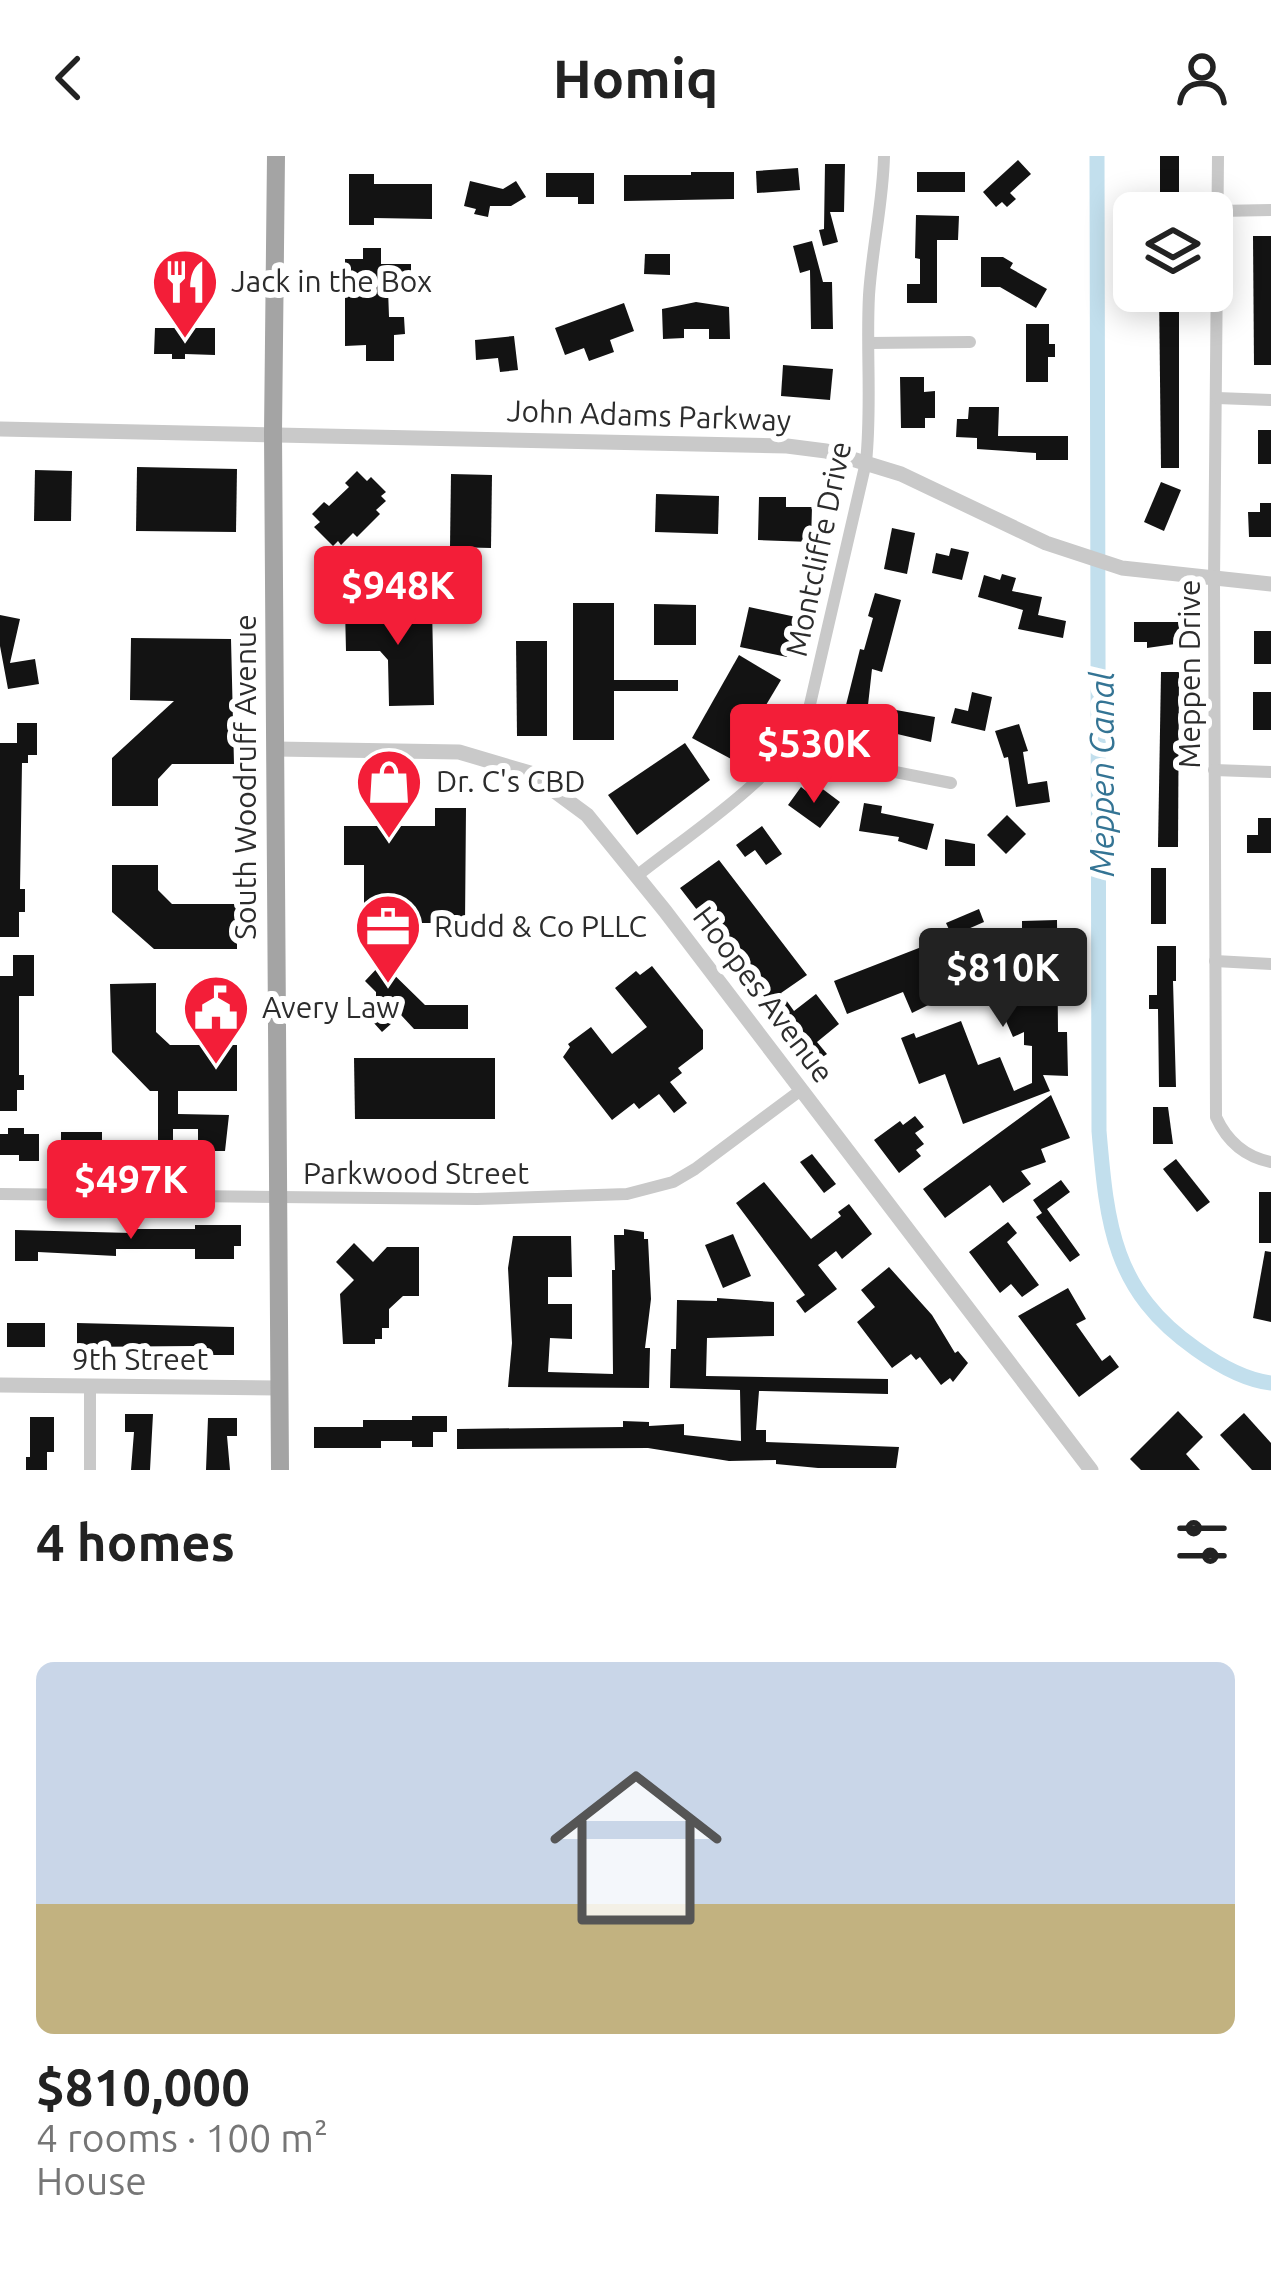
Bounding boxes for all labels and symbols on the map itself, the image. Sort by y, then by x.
restaurant icon: Jack in the Box [150,247,220,341]
place label: Jack in the Box [231,264,432,298]
street label: John Adams Parkway [506,393,792,437]
street label: Montcliffe Drive [779,438,857,659]
pin: $948K [314,546,482,648]
street label: Meppen Drive [1172,579,1206,769]
street label: South Woodruff Avenue [228,614,262,940]
water label: Meppen Canal [1083,671,1120,877]
pin: $530K [730,704,898,806]
shop icon: Dr. C's CBD [354,747,424,841]
place label: Dr. C's CBD [436,764,586,798]
office icon: Rudd & Co PLLC [353,892,423,986]
street label: Hoopes Avenue [687,900,841,1089]
place label: Rudd & Co PLLC [434,909,647,943]
pin: $810K [919,928,1087,1030]
public building icon: Avery Law [181,973,251,1067]
place label: Avery Law [262,990,400,1024]
pin: $497K [47,1140,215,1242]
street label: Parkwood Street [303,1156,529,1190]
street label: 9th Street [72,1342,208,1376]

